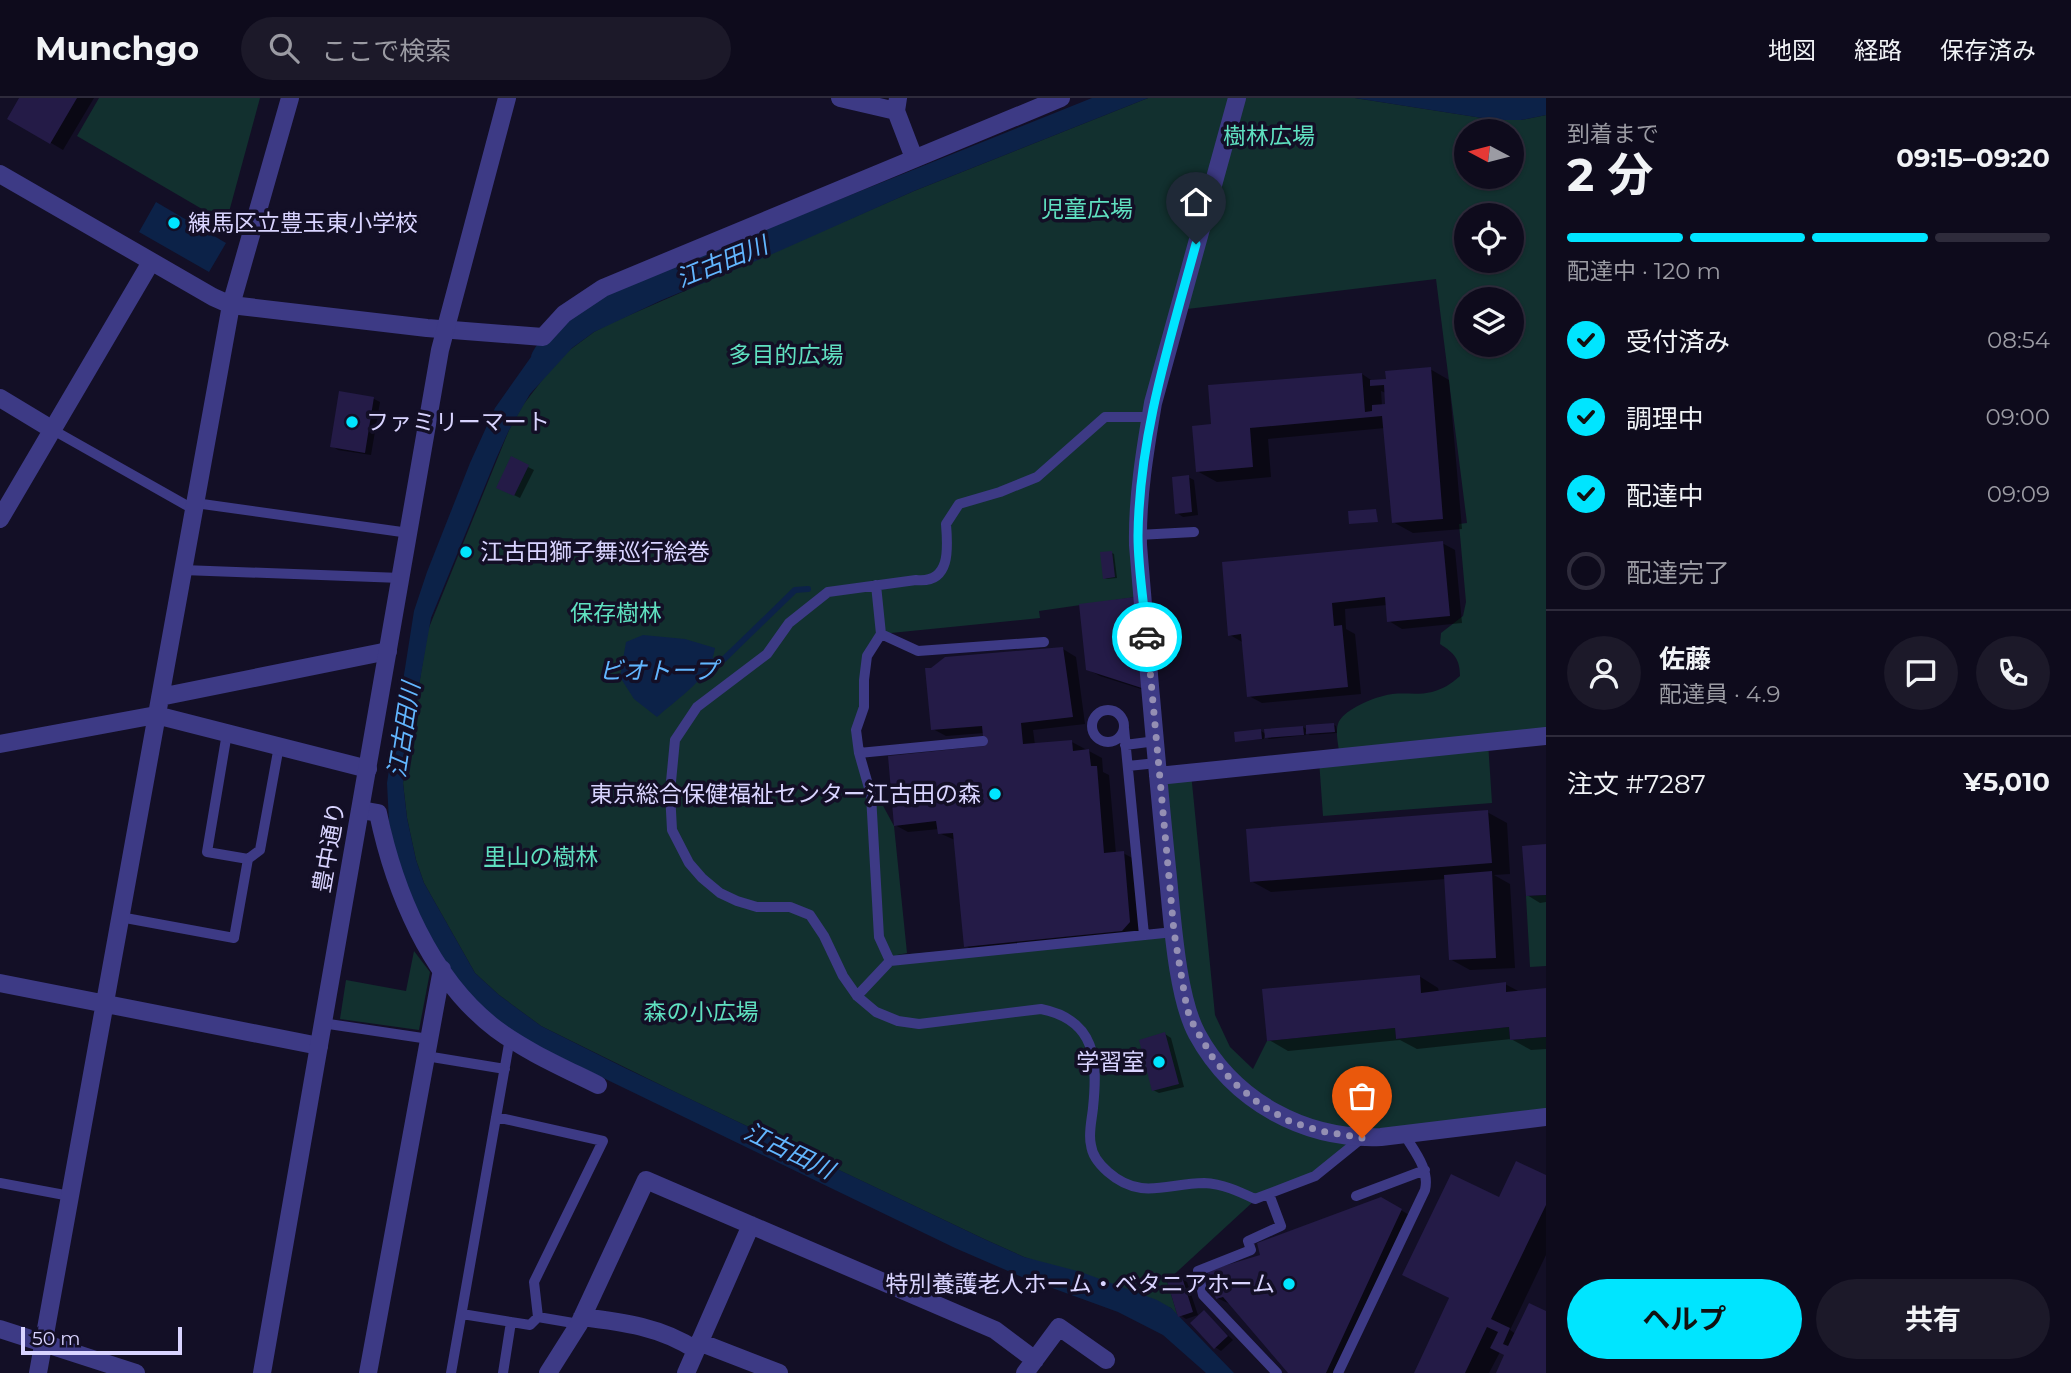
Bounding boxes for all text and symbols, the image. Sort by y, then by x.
search box [241,17,731,80]
text: Munchgo [35,28,199,68]
icon: search [265,29,303,67]
text: ここで検索 [321,35,451,67]
text: 地図 [1768,36,1816,65]
text: 経路 [1854,36,1902,65]
text: 保存済み [1940,36,2036,65]
north arrow [1454,119,1524,189]
map controls [1454,119,1524,357]
text: 到着まで [1567,120,1659,148]
park label: 樹林広場 [1223,122,1315,150]
text: 09:15–09:20 [1896,142,2050,174]
text: 2 分 [1567,146,1653,203]
pin [1166,172,1226,244]
icon: home [1177,183,1215,221]
park label: 児童広場 [1041,195,1133,223]
button: locate [1454,203,1524,273]
place label: 練馬区立豊玉東小学校 [188,209,418,237]
marker: 練馬区立豊玉東小学校 [166,215,182,231]
water label: 江古田川 [672,229,775,293]
text: 配達中 · 120 m [1567,257,1721,285]
button: layers [1454,287,1524,357]
icon: check [1567,321,1605,359]
text: 受付済み [1626,326,1730,358]
text: 08:54 [1987,326,2050,354]
park label: 多目的広場 [729,341,844,369]
icon: check [1567,398,1605,436]
text: 調理中 [1626,403,1704,435]
text: 09:00 [1985,403,2050,431]
place label: ファミリーマート [366,408,550,436]
marker: ファミリーマート [344,414,360,430]
icon: check [1567,475,1605,513]
text: 配達中 [1626,480,1704,512]
text: 09:09 [1987,480,2050,508]
place label: 江古田獅子舞巡行絵巻 [480,538,710,566]
marker: 江古田獅子舞巡行絵巻 [458,544,474,560]
text: 配達完了 [1626,557,1730,589]
park label: 保存樹林 [570,599,662,627]
courier [1112,602,1182,672]
icon: car [1128,618,1166,656]
button: person [1567,636,1641,710]
button: chat [1884,636,1958,710]
button: phone [1976,636,2050,710]
text: 佐藤 [1659,643,1711,675]
water label: ビオトープ [599,656,722,685]
water label: 江古田川 [382,677,426,780]
text: 配達員 · 4.9 [1659,680,1780,708]
text: ¥5,010 [1964,766,2050,798]
text: 注文 #7287 [1567,768,1706,800]
place label: 東京総合保健福祉センター江古田の森 [590,780,981,808]
marker: 東京総合保健福祉センター江古田の森 [987,786,1003,802]
street label: 豊中通り [307,799,351,895]
park label: 里山の樹林 [484,843,599,871]
park label: 森の小広場 [644,998,759,1026]
place label: 学習室 [1076,1048,1145,1076]
marker: 学習室 [1151,1054,1167,1070]
pin [1332,1066,1392,1138]
icon: bag [1343,1077,1381,1115]
water label: 江古田川 [740,1116,841,1186]
place label: 特別養護老人ホーム・ベタニアホーム [885,1270,1275,1298]
marker: 特別養護老人ホーム・ベタニアホーム [1281,1276,1297,1292]
button: ヘルプ [1567,1279,1802,1359]
button: 共有 [1816,1279,2050,1359]
scale bar [21,1324,182,1356]
text: 50 m [32,1327,80,1350]

